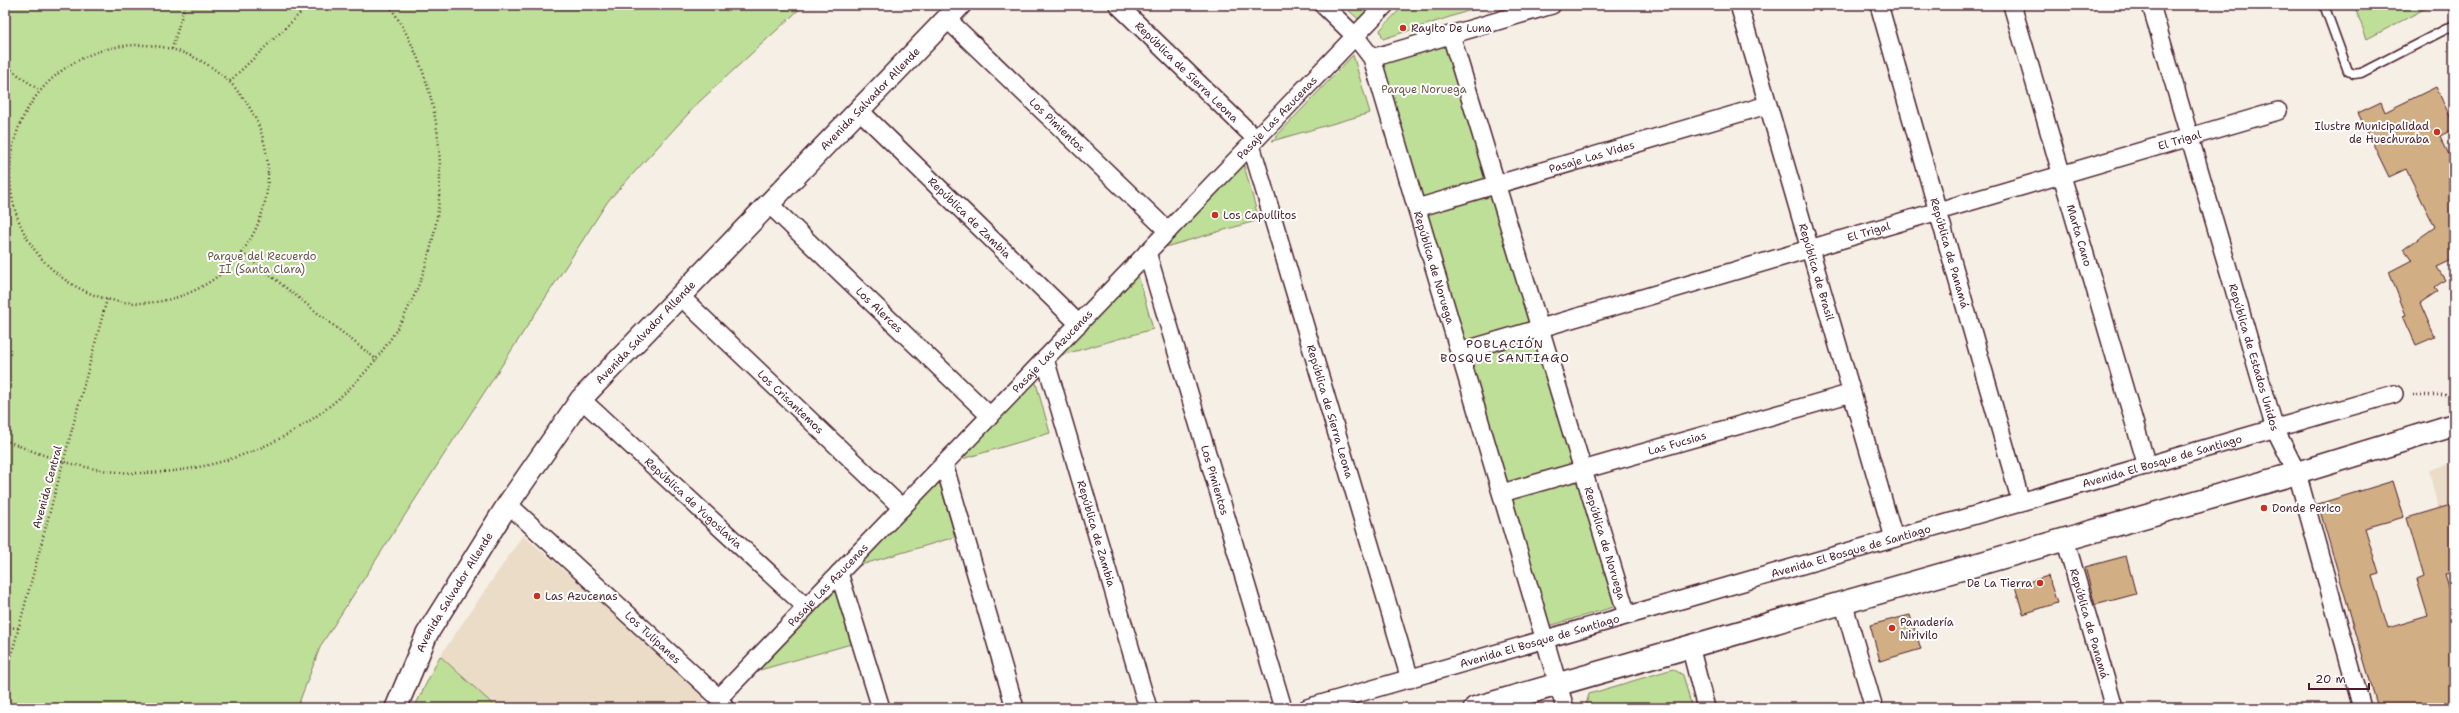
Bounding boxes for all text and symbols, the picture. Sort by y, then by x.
street label: República de Sierra Leona [1132,19,1242,126]
place label: Rayito De Luna [1411,21,1492,36]
marker: Rayito De Luna [1398,23,1408,33]
street label: Avenida Salvador Allende [817,44,924,154]
street label: Pasaje Las Azucenas [1234,73,1321,163]
park label: Parque Noruega [1381,82,1467,97]
street label: Los Pimientos [1026,95,1088,156]
place label: Ilustre Municipalidad de Huechuraba [2315,119,2429,147]
street label: El Trigal [2156,127,2204,154]
marker: Ilustre Municipalidad de Huechuraba [2432,127,2442,137]
street label: Pasaje Las Vides [1547,137,1636,177]
street label: República de Zambia [925,174,1014,262]
street label: República de Panamá [1927,196,1972,310]
street label: Marta Cano [2063,203,2095,269]
place label: Los Capullitos [1223,208,1297,223]
street label: República de Noruega [1410,209,1458,326]
marker: Los Capullitos [1210,210,1220,220]
street label: El Trigal [1845,218,1893,245]
street label: República de Brasil [1795,222,1838,323]
park label: Parque del Recuerdo II (Santa Clara) [208,249,317,277]
street label: Avenida Salvador Allende [592,278,699,387]
street label: República de Estados Unidos [2225,282,2282,433]
street label: Los Alerces [852,284,906,337]
street label: Pasaje Las Azucenas [1009,307,1096,397]
district label: POBLACIÓN BOSQUE SANTIAGO [1440,336,1570,366]
street label: República de Sierra Leona [1303,343,1357,480]
street label: Los Crisantemos [754,367,827,437]
street label: Las Fucsias [1646,428,1708,459]
street label: Avenida El Bosque de Santiago [2081,431,2244,492]
street label: Avenida Central [29,443,66,530]
street label: Los Pimientos [1197,443,1232,517]
street label: República de Yugoslavia [641,454,745,552]
street label: República de Zambia [1073,479,1119,589]
street label: República de Noruega [1581,485,1629,602]
place label: Donde Perico [2272,501,2341,516]
marker: Donde Perico [2259,503,2269,513]
street label: Avenida El Bosque de Santiago [1769,521,1933,582]
street label: Avenida Salvador Allende [413,529,497,655]
street label: Pasaje Las Azucenas [785,540,872,630]
street label: República de Panamá [2066,567,2112,681]
place label: De La Tierra [1967,576,2032,591]
marker: De La Tierra [2035,578,2045,588]
place label: Las Azucenas [545,589,618,604]
marker: Las Azucenas [532,591,542,601]
street label: Los Tulipanes [621,608,684,667]
street label: Avenida El Bosque de Santiago [1458,611,1622,671]
place label: Panadería Nirivilo [1900,615,1954,643]
marker: Panadería Nirivilo [1887,623,1897,633]
scale bar [2309,665,2369,691]
text: 20 m [2315,671,2346,687]

